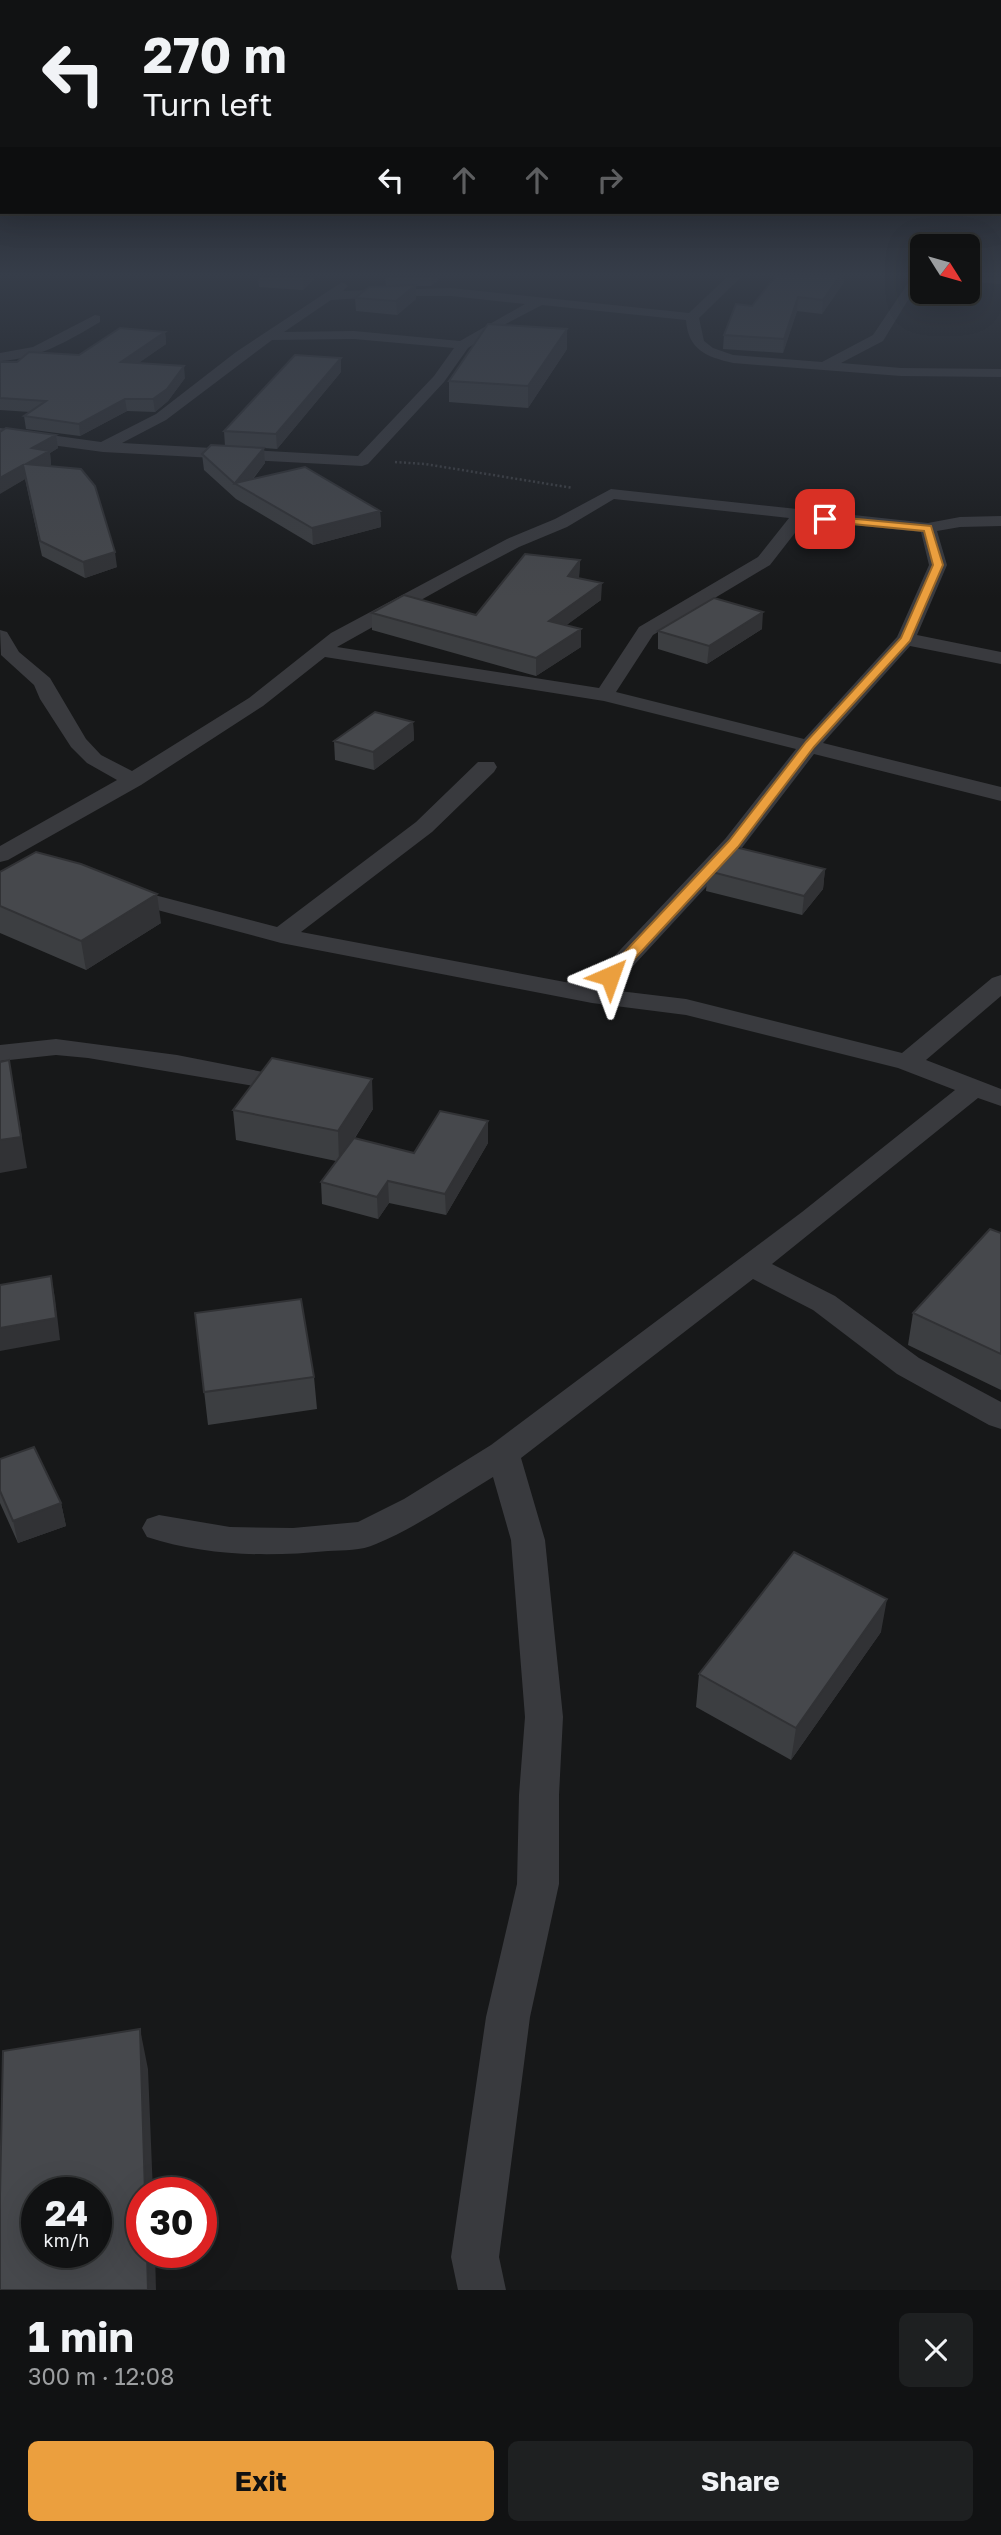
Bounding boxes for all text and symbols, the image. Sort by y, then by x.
text: 270 m [143,25,287,84]
icon: left [28,28,119,119]
text: Turn left [143,85,272,123]
icon: left [372,161,410,199]
icon: ahead [445,161,483,199]
icon: ahead [518,161,556,199]
icon: right [591,161,629,199]
north arrow [910,234,980,304]
map controls [910,234,980,304]
pin [795,489,855,549]
icon: arrive [806,500,844,538]
position arrow [573,939,647,1013]
speed limit sign: 30 [126,2177,217,2268]
text: 24 [45,2192,88,2234]
text: km/h [44,2229,89,2251]
text: 1 min [28,2311,134,2361]
button: close [899,2313,973,2387]
text: 300 m · 12:08 [28,2362,174,2390]
button: Exit [28,2441,494,2521]
button: Share [508,2441,973,2521]

